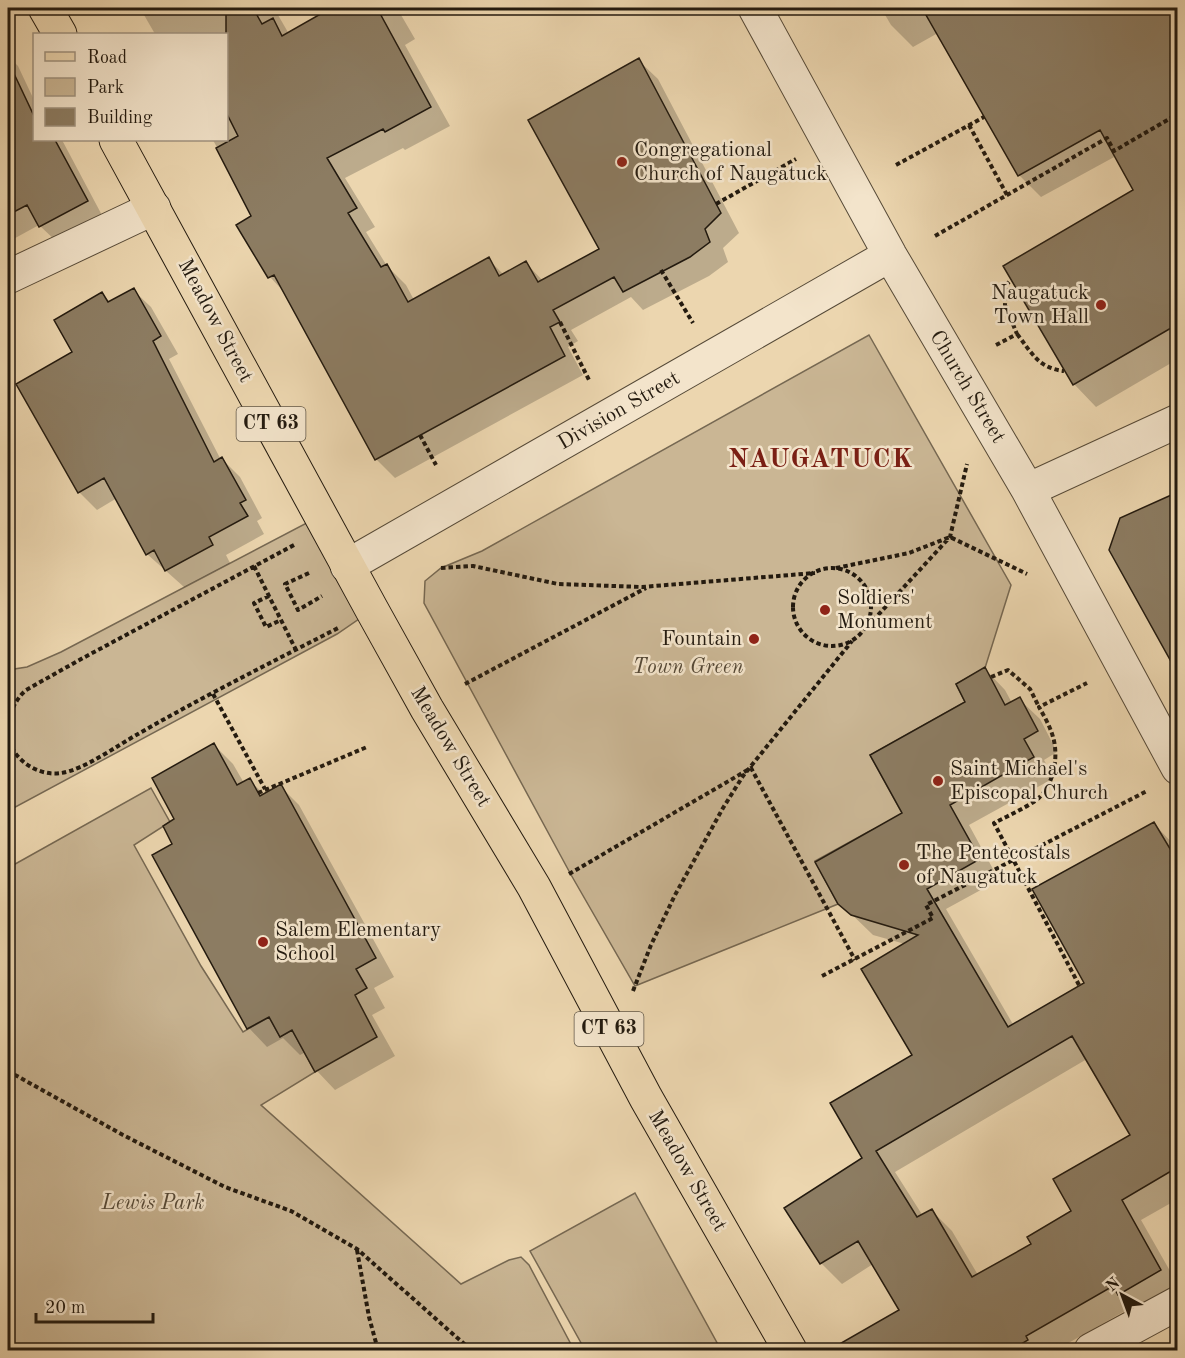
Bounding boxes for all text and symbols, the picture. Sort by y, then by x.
legend [33,33,228,141]
text: Road [87,49,127,67]
text: Park [87,79,124,97]
text: Building [87,109,153,127]
place label: Congregational Church of Naugatuck [634,140,827,185]
marker: Congregational Church of Naugatuck [615,155,629,169]
street label: Meadow Street [174,256,256,386]
place label: Naugatuck Town Hall [991,283,1089,328]
marker: Naugatuck Town Hall [1094,298,1108,312]
street label: Church Street [925,327,1009,447]
street label: Division Street [554,368,684,454]
road number: CT 63 [236,407,306,441]
district label: NAUGATUCK [728,446,914,473]
place label: Soldiers' Monument [837,588,933,633]
marker: Soldiers' Monument [818,603,832,617]
place label: Fountain [662,629,742,650]
marker: Fountain [747,632,761,646]
park label: Town Green [633,657,743,678]
street label: Meadow Street [406,683,494,811]
place label: Saint Michael's Episcopal Church [950,759,1108,804]
marker: Saint Michael's Episcopal Church [931,774,945,788]
place label: The Pentecostals of Naugatuck [916,843,1070,888]
marker: The Pentecostals of Naugatuck [897,858,911,872]
place label: Salem Elementary School [275,920,441,965]
marker: Salem Elementary School [256,935,270,949]
road number: CT 63 [574,1012,644,1046]
street label: Meadow Street [644,1107,730,1235]
park label: Lewis Park [100,1193,205,1214]
north arrow [1092,1265,1152,1325]
text: N [1104,1275,1124,1295]
scale bar [36,1286,153,1324]
text: 20 m [45,1299,85,1317]

